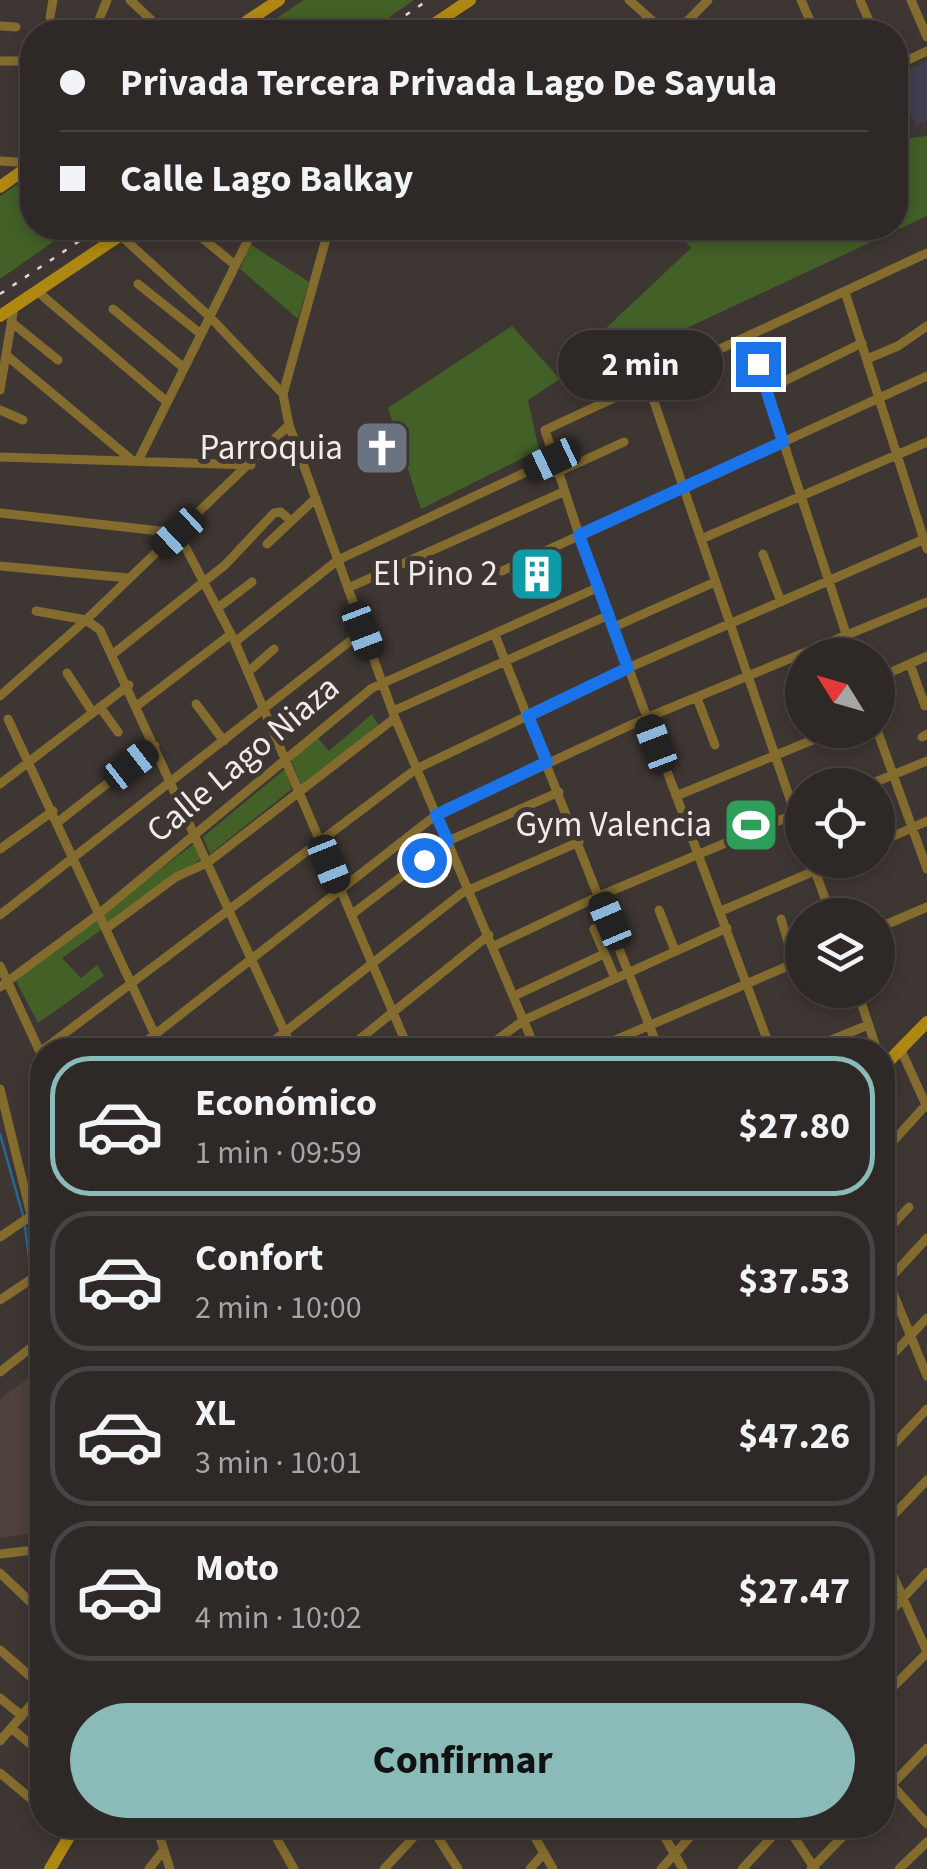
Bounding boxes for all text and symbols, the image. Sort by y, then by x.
text: Privada Tercera Privada Lago De Sayula [120,56,777,110]
text: Calle Lago Balkay [120,152,413,206]
callout: 2 min [558,329,723,399]
text: 2 min [602,342,679,388]
route end [736,342,781,387]
church icon: Parroquia [352,418,412,478]
place label: Parroquia [199,423,343,473]
car [518,434,586,486]
car [146,502,210,564]
building icon: El Pino 2 [507,544,567,604]
place label: El Pino 2 [373,549,498,599]
car [338,598,388,664]
north arrow [785,638,895,748]
map controls [785,638,895,1008]
street label: Calle Lago Niaza [136,663,350,855]
car [631,711,681,777]
car [98,735,164,795]
button: locate [785,768,895,878]
sports icon: Gym Valencia [721,795,781,855]
place label: Gym Valencia [516,800,712,850]
car [304,831,354,897]
route start [402,838,447,883]
car [584,888,636,954]
button: layers [785,898,895,1008]
text: Económico [195,1076,377,1130]
icon: car [75,1081,165,1171]
text: $27.80 [738,1099,850,1153]
text: 1 min · 09:59 [195,1130,362,1176]
text: Confort [195,1231,323,1285]
icon: car [75,1236,165,1326]
text: $37.53 [738,1254,850,1308]
text: 2 min · 10:00 [195,1285,362,1331]
text: XL [195,1386,236,1440]
icon: car [75,1391,165,1481]
text: $47.26 [738,1409,850,1463]
text: 3 min · 10:01 [195,1440,362,1486]
text: Moto [195,1541,279,1595]
icon: car [75,1546,165,1636]
text: $27.47 [738,1564,850,1618]
text: 4 min · 10:02 [195,1595,362,1641]
button: Confirmar [70,1703,855,1818]

